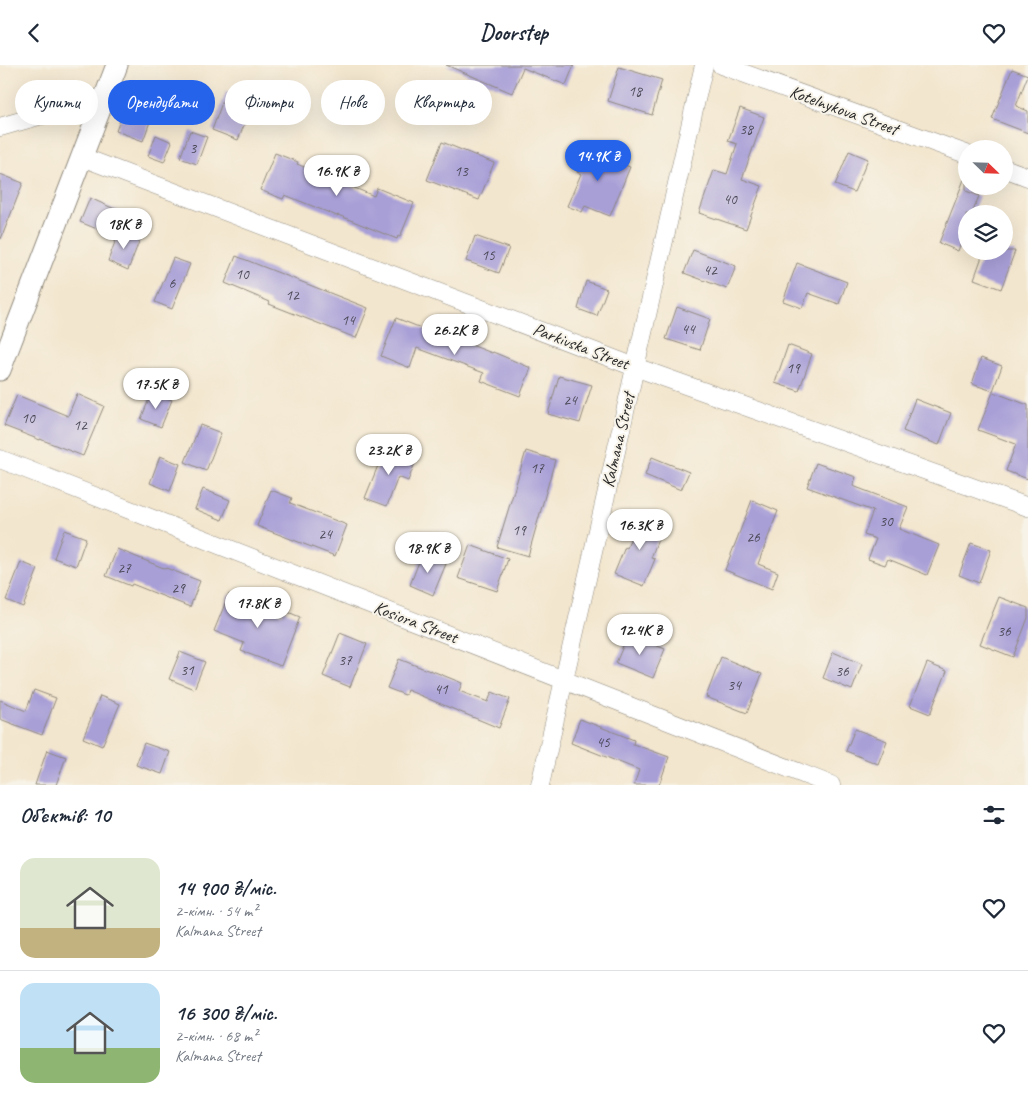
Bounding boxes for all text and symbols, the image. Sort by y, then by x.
icon: back [20,19,48,47]
text: Doorstep [480,19,548,47]
icon: heart [980,19,1008,47]
chip: Купити [15,80,98,125]
chip: Орендувати [108,80,215,125]
chip: Фільтри [225,80,311,125]
chip: Нове [321,80,385,125]
chip: Квартира [395,80,492,125]
street label: Kotelnykova Street [787,80,904,141]
house number: 18 [628,82,643,101]
house number: 38 [739,120,754,139]
house number: 3 [190,139,198,158]
pin: 14.9K ₴ [552,139,644,182]
north arrow [958,140,1012,195]
map controls [958,140,1013,260]
text: 14.9K ₴ [576,146,620,166]
pin: 16.9K ₴ [291,155,383,197]
text: 16.9K ₴ [315,161,359,181]
house number: 13 [454,162,469,181]
house number: 40 [723,190,738,209]
button: layers [958,205,1013,260]
pin: 18K ₴ [89,207,159,250]
text: 18K ₴ [107,214,141,234]
house number: 15 [481,246,496,265]
house number: 42 [703,261,718,280]
house number: 10 [235,265,250,284]
house number: 6 [169,274,177,293]
house number: 12 [285,286,300,305]
house number: 14 [341,311,356,330]
pin: 26.2K ₴ [409,313,501,356]
street label: Parkivska Street [530,318,634,375]
text: 26.2K ₴ [433,320,477,340]
house number: 44 [681,320,696,339]
house number: 19 [786,359,801,378]
pin: 17.5K ₴ [110,367,202,410]
text: 17.5K ₴ [134,374,178,394]
street label: Kalmana Street [596,388,640,489]
house number: 24 [563,391,578,410]
house number: 10 [21,409,36,428]
house number: 12 [73,416,88,435]
pin: 23.2K ₴ [343,433,435,476]
text: 23.2K ₴ [367,440,411,460]
house number: 17 [530,459,545,478]
pin: 16.3K ₴ [594,509,686,551]
house number: 30 [879,512,894,531]
text: 16.3K ₴ [618,515,662,535]
house number: 19 [512,521,527,540]
house number: 24 [318,525,333,544]
house number: 26 [746,528,761,547]
pin: 18.9K ₴ [382,531,474,574]
text: 18.9K ₴ [406,538,450,558]
house number: 27 [117,559,132,578]
house number: 29 [171,579,186,598]
pin: 17.8K ₴ [212,587,304,629]
text: 17.8K ₴ [236,593,280,613]
street label: Kosiora Street [371,596,463,649]
pin: 12.4K ₴ [594,613,686,656]
text: 12.4K ₴ [618,620,662,640]
house number: 36 [997,622,1012,641]
house number: 37 [338,651,353,670]
house number: 31 [180,661,195,680]
house number: 36 [835,662,850,681]
house number: 34 [727,676,742,695]
house number: 41 [434,680,449,699]
house number: 45 [596,733,611,752]
icon: filters [980,801,1008,829]
text: Об’єктів: 10 [20,802,110,828]
text: 14 900 ₴/міс. [175,875,276,901]
icon: home [60,878,120,938]
icon: heart [980,894,1008,922]
text: 2-кімн. · 54 m² [175,901,257,921]
text: Kalmana Street [175,921,261,941]
text: 16 300 ₴/міс. [175,1000,277,1026]
icon: home [60,1003,120,1063]
icon: heart [980,1019,1008,1047]
text: 2-кімн. · 68 m² [175,1026,257,1046]
text: Kalmana Street [175,1046,261,1066]

